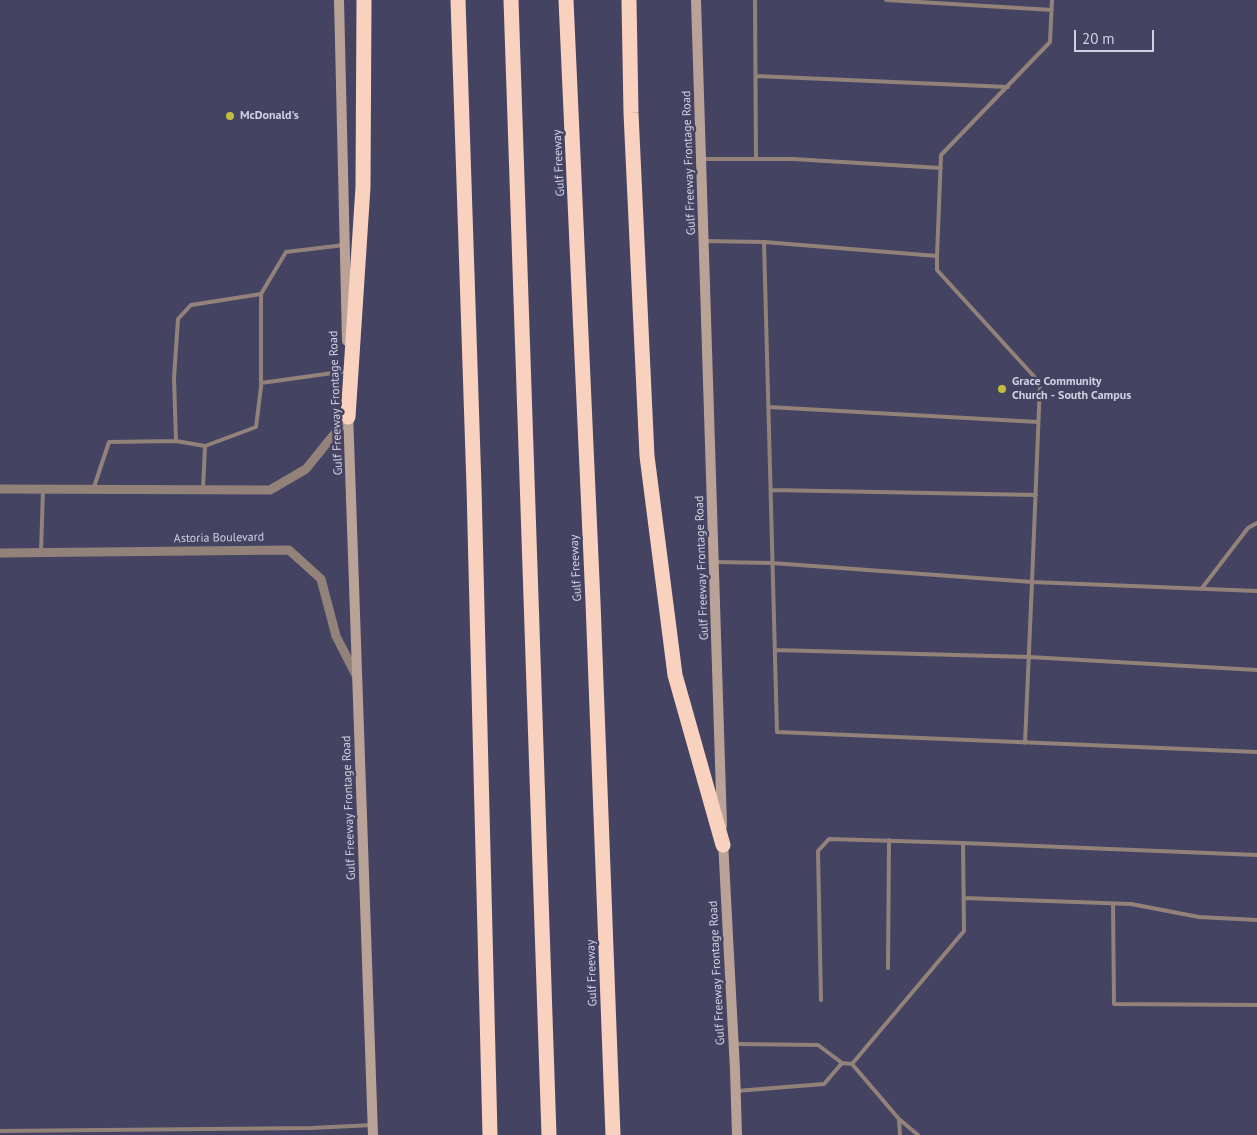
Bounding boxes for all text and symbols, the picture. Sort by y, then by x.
scale bar [1077,20,1157,52]
text: 20 m [1082,29,1115,48]
street label: Gulf Freeway Frontage Road [679,91,699,235]
place label: McDonald's [240,109,299,123]
marker: McDonald's [224,110,236,122]
street label: Gulf Freeway [550,129,568,197]
street label: Gulf Freeway Frontage Road [326,331,346,475]
place label: Grace Community Church - South Campus [1012,375,1131,403]
marker: Grace Community Church - South Campus [996,383,1008,395]
street label: Gulf Freeway Frontage Road [692,496,712,640]
street label: Astoria Boulevard [174,530,264,546]
street label: Gulf Freeway [567,534,585,602]
street label: Gulf Freeway Frontage Road [339,736,359,880]
street label: Gulf Freeway Frontage Road [706,900,728,1046]
street label: Gulf Freeway [584,939,600,1007]

